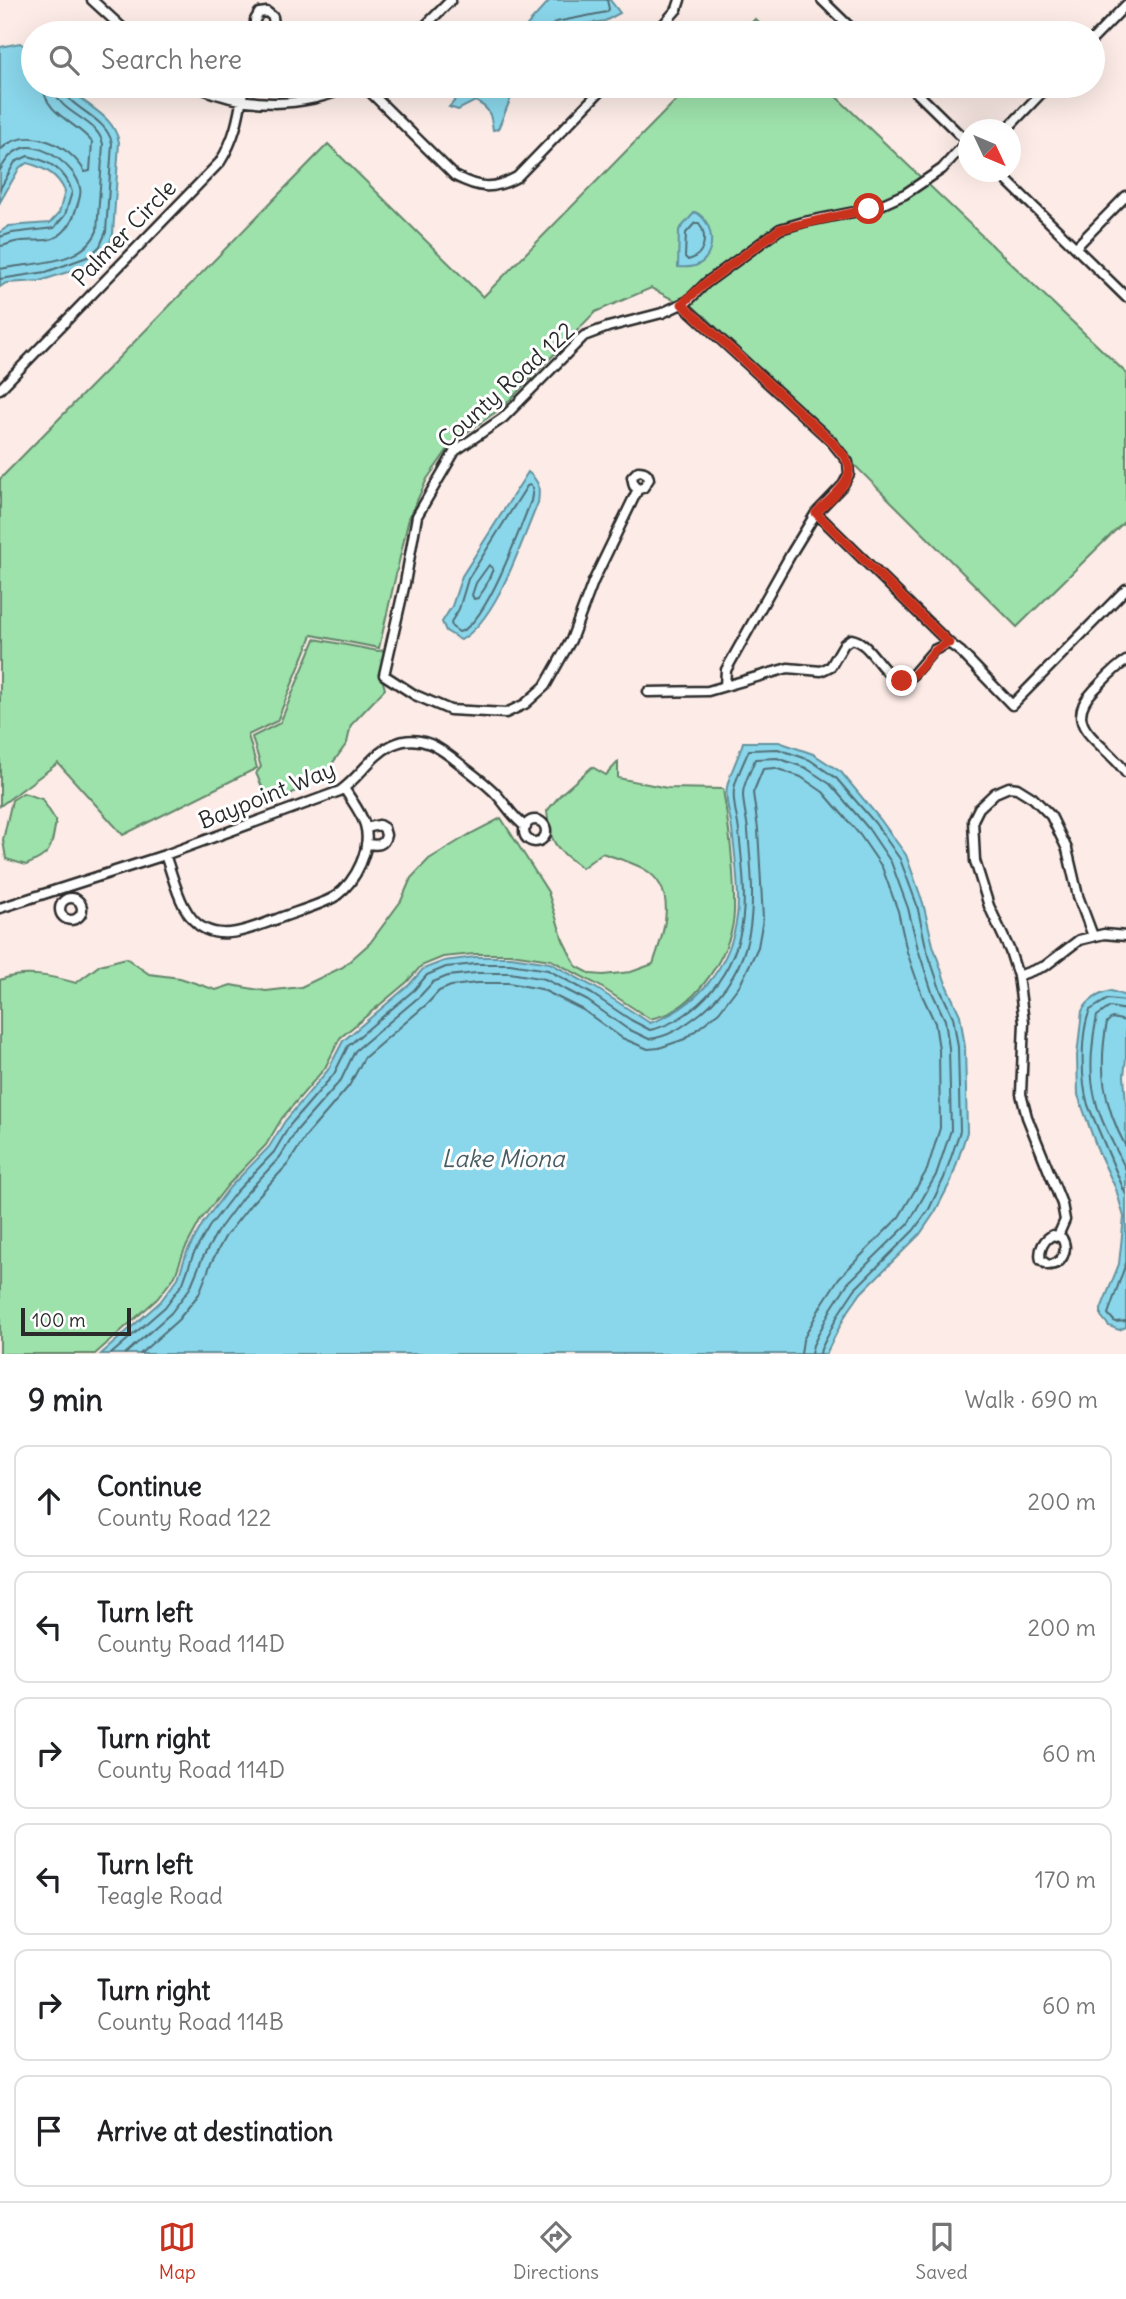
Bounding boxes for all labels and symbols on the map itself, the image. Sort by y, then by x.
north arrow [958,119,1021,182]
street label: Palmer Circle [65,173,182,292]
route start [853,193,884,224]
street label: County Road 122 [431,315,580,454]
route end [886,665,917,696]
street label: Baypoint Way [194,754,339,835]
water label: Lake Miona [441,1143,566,1173]
scale bar [21,1305,131,1337]

